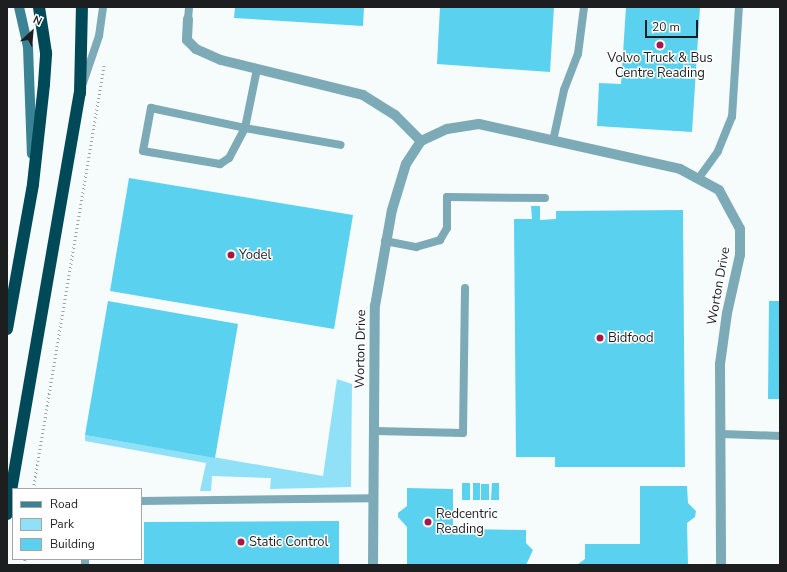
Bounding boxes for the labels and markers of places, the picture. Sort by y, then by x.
marker: Volvo Truck & Bus Centre Reading [655,40,665,50]
place label: Volvo Truck & Bus Centre Reading [607,51,713,82]
place label: Yodel [239,247,271,263]
marker: Yodel [226,250,236,260]
place label: Bidfood [608,330,654,346]
marker: Bidfood [595,333,605,343]
place label: Redcentric Reading [436,507,497,538]
marker: Redcentric Reading [423,517,433,527]
place label: Static Control [249,534,328,550]
marker: Static Control [236,537,246,547]

